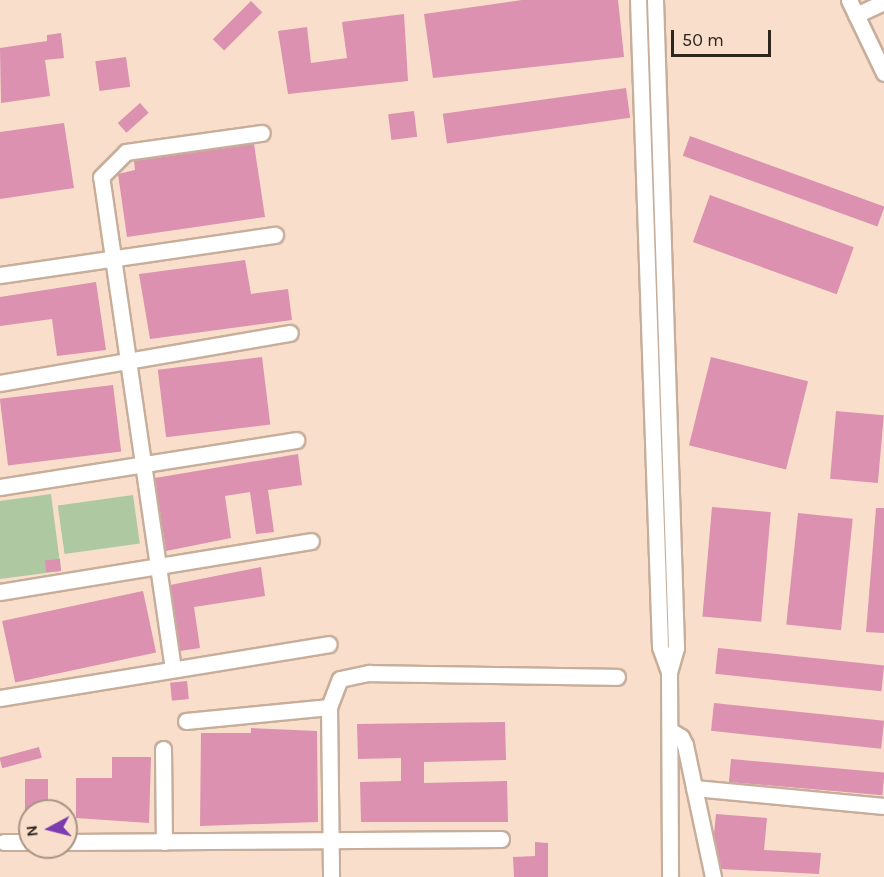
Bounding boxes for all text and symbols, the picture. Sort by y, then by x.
scale bar [674,18,774,56]
text: 50 m [682,29,724,51]
north arrow [18,799,78,859]
text: N [21,824,42,838]

